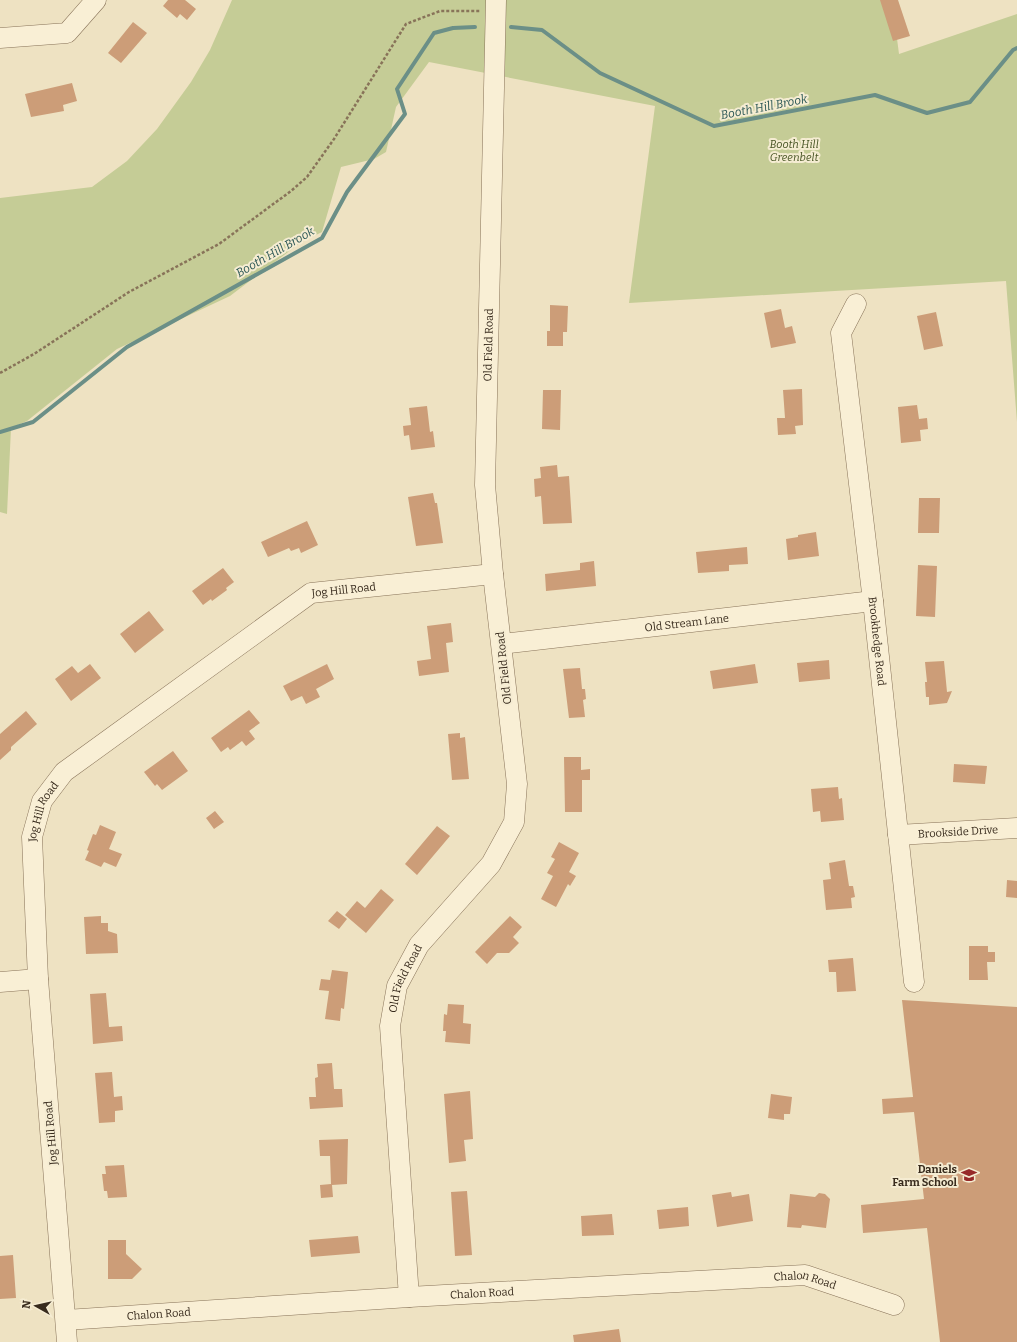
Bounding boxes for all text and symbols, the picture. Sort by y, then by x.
water label: Booth Hill Brook [719,92,809,122]
park label: Booth Hill Greenbelt [769,138,819,164]
water label: Booth Hill Brook [233,224,317,280]
street label: Old Field Road [481,308,496,382]
street label: Jog Hill Road [310,580,377,600]
street label: Brookhedge Road [866,596,889,687]
street label: Old Stream Lane [644,611,730,634]
street label: Old Field Road [494,631,514,705]
street label: Jog Hill Road [25,779,61,843]
street label: Brookside Drive [917,823,998,840]
street label: Old Field Road [386,942,425,1014]
street label: Jog Hill Road [42,1100,60,1167]
place label: Daniels Farm School [892,1163,958,1189]
school or university icon: Daniels Farm School [960,1166,978,1184]
street label: Chalon Road [773,1268,839,1292]
street label: Chalon Road [450,1285,515,1301]
north arrow [16,1286,56,1326]
text: N [20,1299,34,1310]
street label: Chalon Road [126,1305,192,1322]

